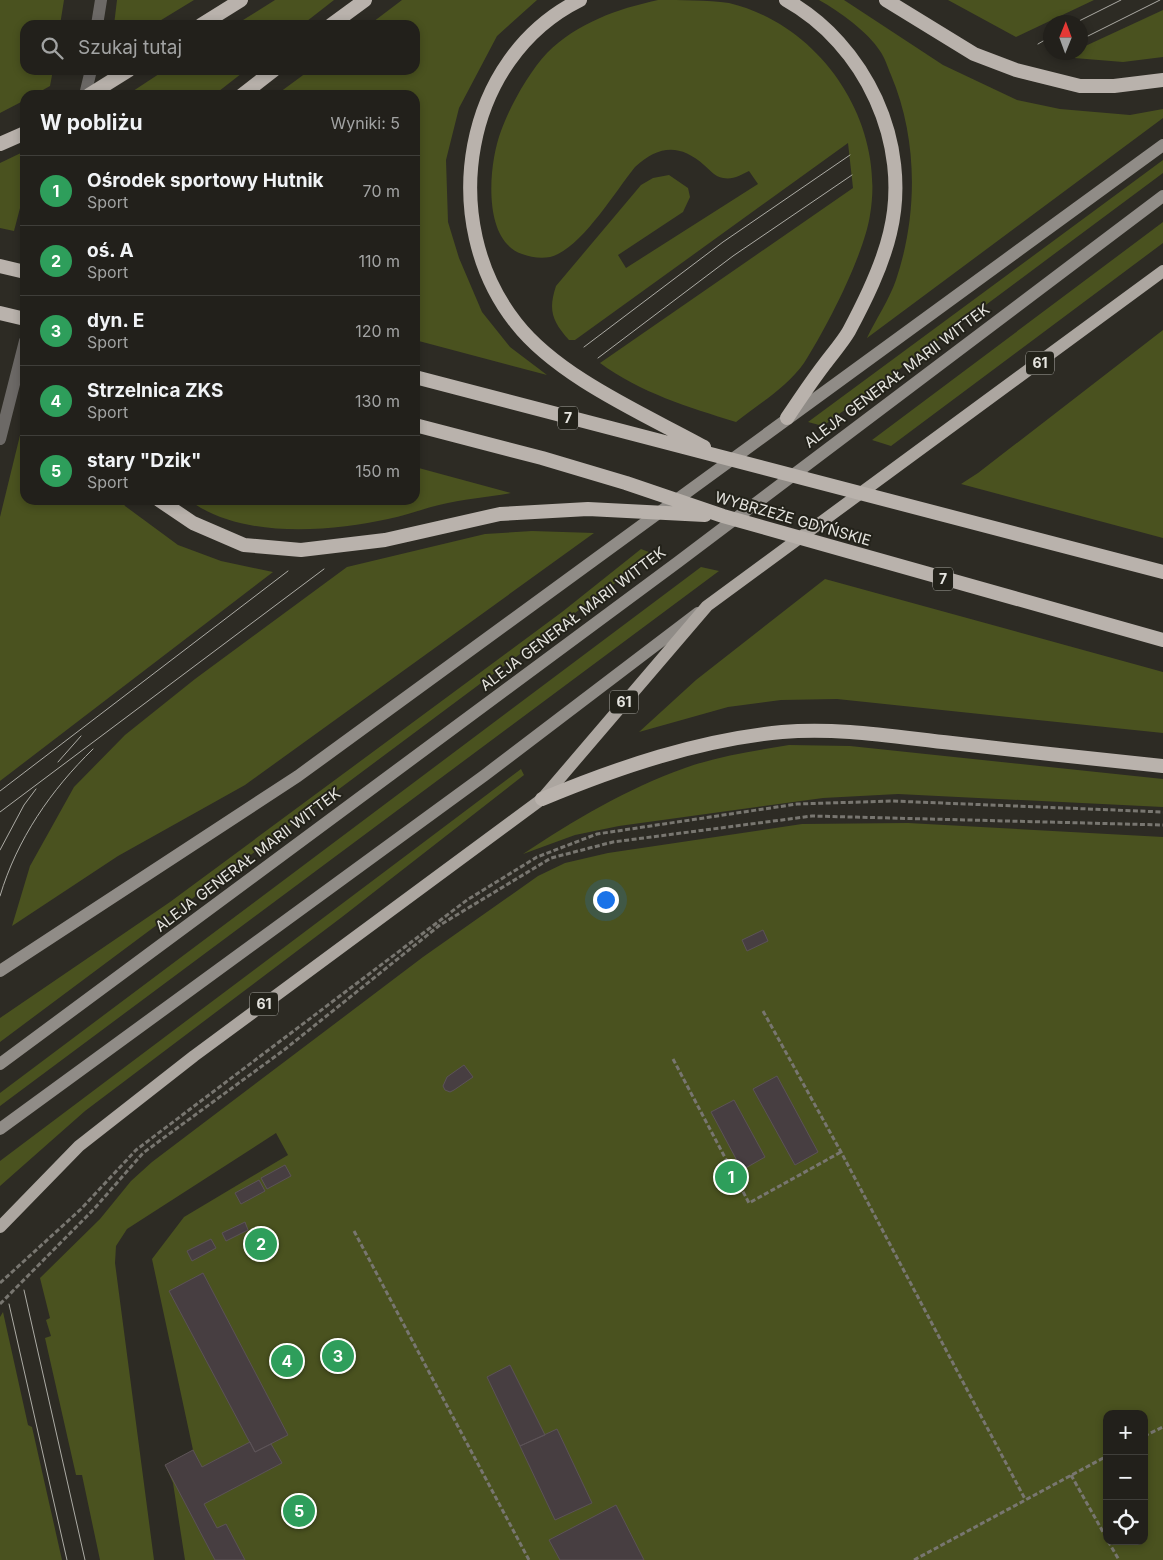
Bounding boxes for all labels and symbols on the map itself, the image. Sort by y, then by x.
north arrow [1043,15,1088,60]
street label: ALEJA GENERAŁ MARII WITTEK [800,300,993,452]
road number: 61 [1026,352,1054,374]
road number: 7 [558,406,578,429]
street label: WYBRZEŻE GDYŃSKIE [713,487,873,550]
street label: ALEJA GENERAŁ MARII WITTEK [476,543,669,695]
road number: 7 [933,568,953,590]
road number: 61 [610,690,638,714]
street label: ALEJA GENERAŁ MARII WITTEK [151,784,344,936]
your location [593,887,619,913]
road number: 61 [250,992,278,1016]
pin: 1 [715,1158,747,1196]
pin: 2 [245,1225,277,1263]
pin: 3 [322,1337,354,1375]
pin: 4 [271,1342,303,1380]
pin: 5 [283,1492,315,1530]

